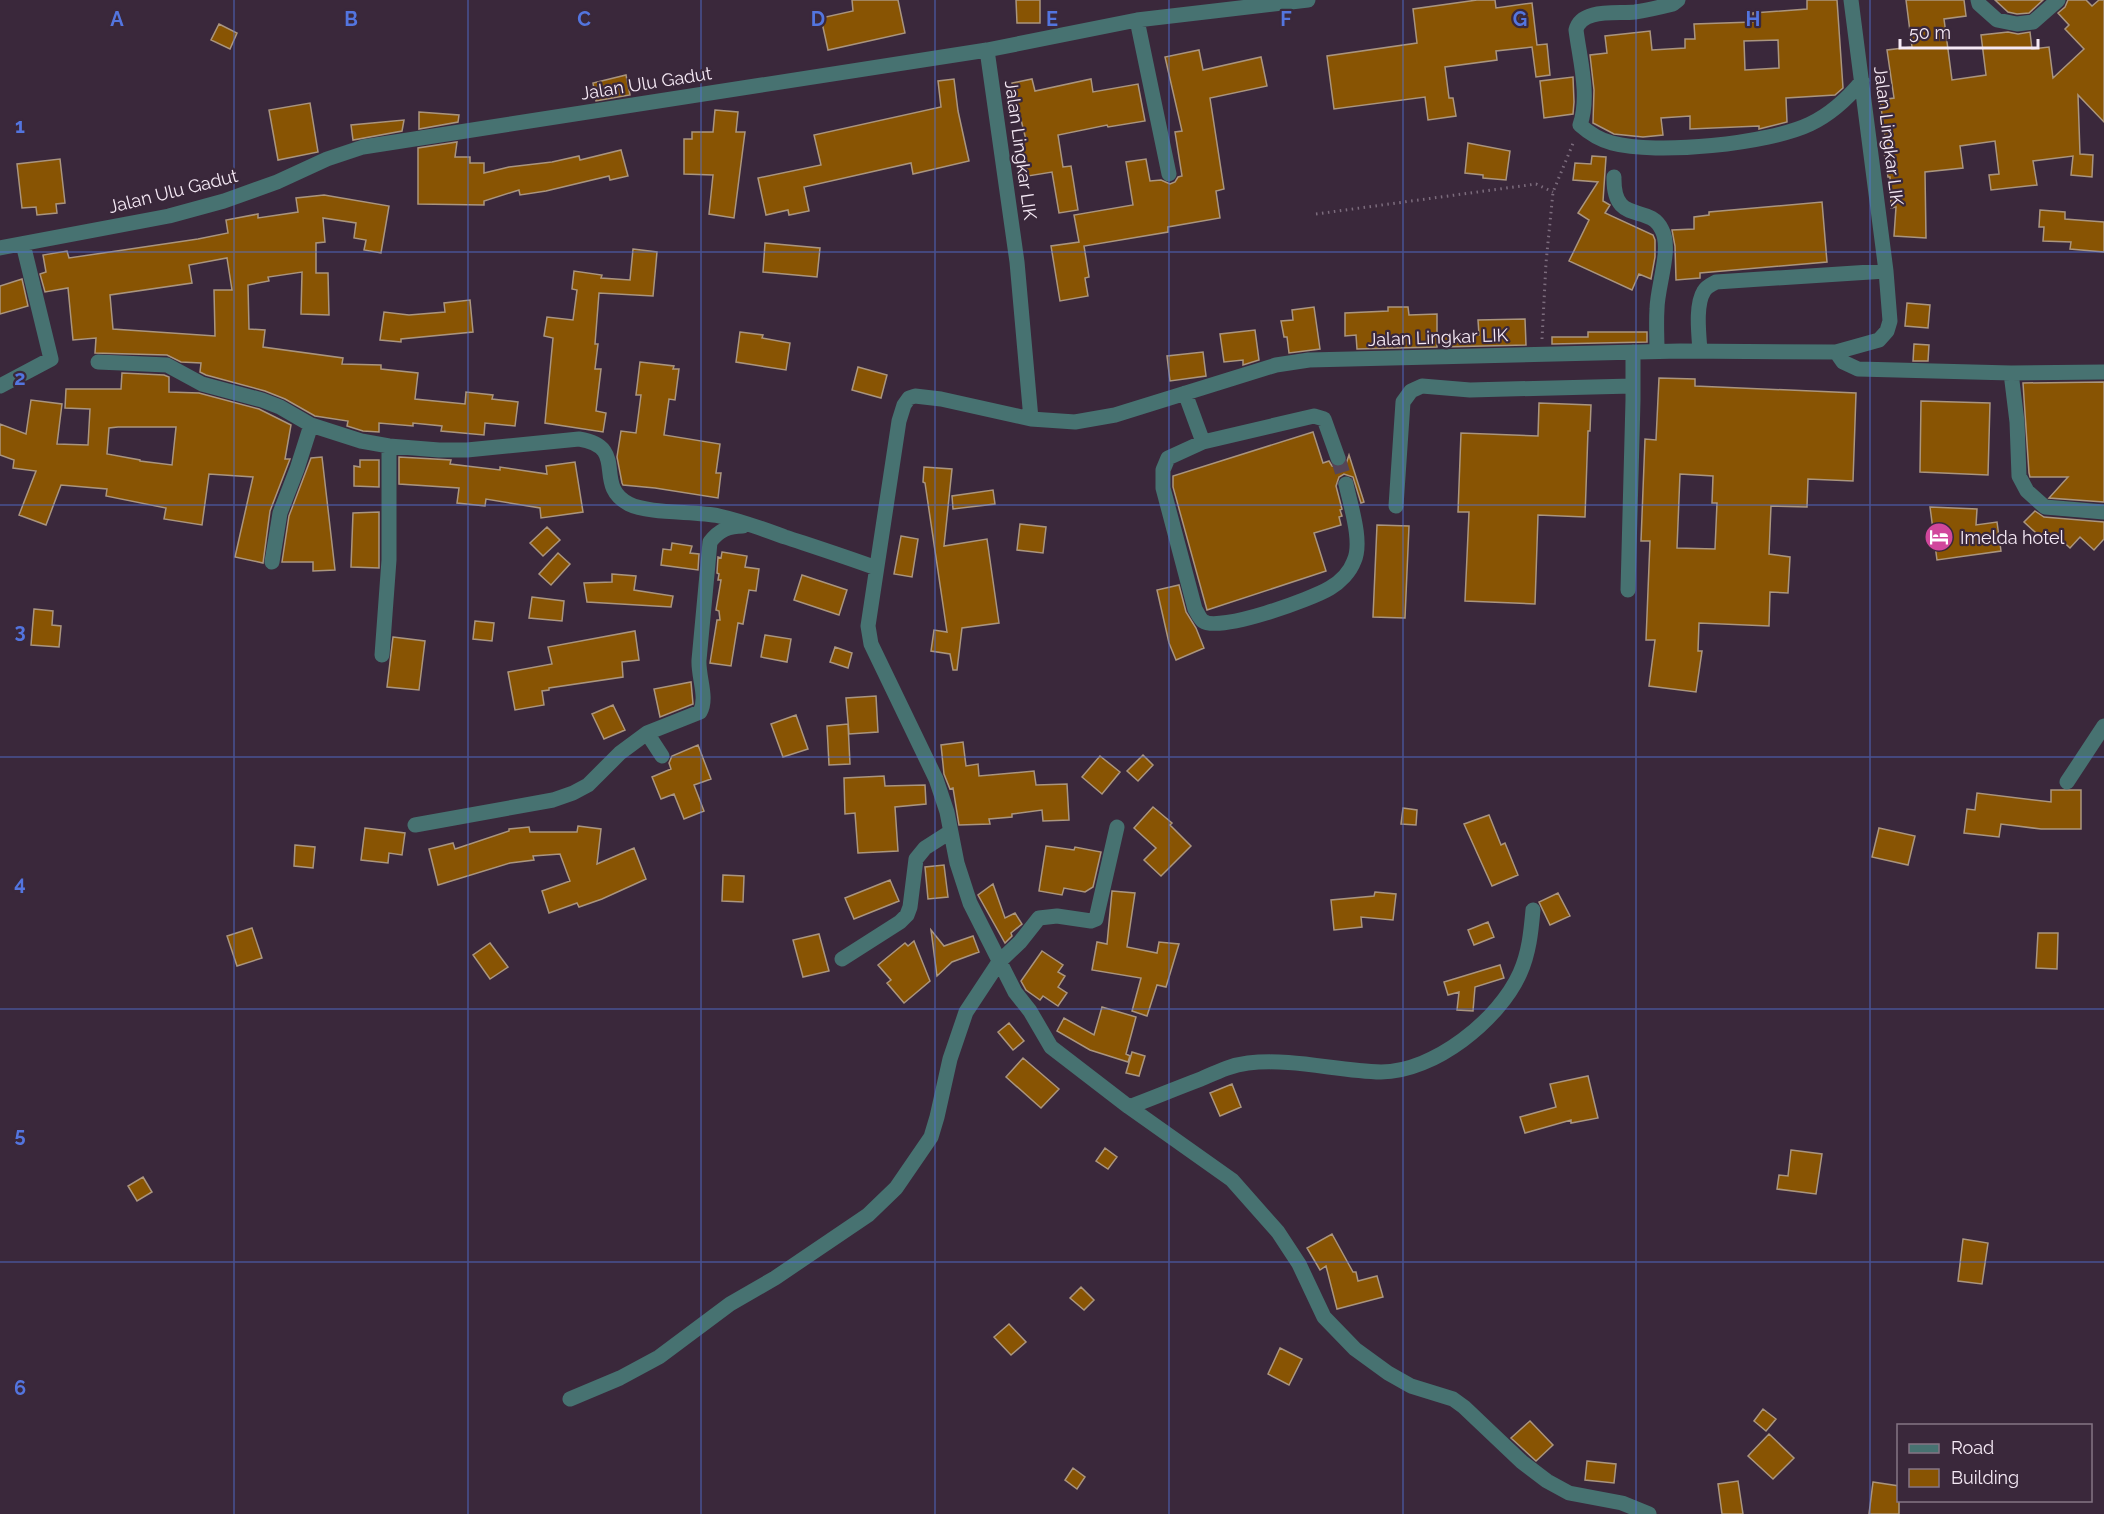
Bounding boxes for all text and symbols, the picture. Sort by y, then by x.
text: A [110,7,124,31]
text: B [344,7,358,31]
text: C [577,7,591,31]
text: D [811,7,825,31]
text: E [1046,7,1058,31]
text: F [1280,7,1292,31]
text: G [1513,7,1527,31]
text: H [1746,7,1760,31]
scale bar [1900,12,2038,50]
text: 50 m [1909,22,1951,43]
street label: Jalan Ulu Gadut [579,62,713,104]
street label: Jalan Lingkar LIK [1870,65,1908,207]
street label: Jalan Lingkar LIK [1001,79,1041,221]
text: 1 [15,114,25,138]
street label: Jalan Ulu Gadut [106,165,240,217]
street label: Jalan Lingkar LIK [1367,324,1509,350]
text: 2 [14,366,26,390]
hotel icon: Imelda hotel [1923,521,1955,553]
place label: Imelda hotel [1960,527,2065,548]
text: 3 [14,619,26,643]
text: 4 [14,871,26,895]
text: 5 [14,1123,26,1147]
text: 6 [14,1376,26,1400]
legend [1897,1424,2092,1502]
text: Road [1951,1437,1994,1458]
text: Building [1951,1467,2019,1488]

